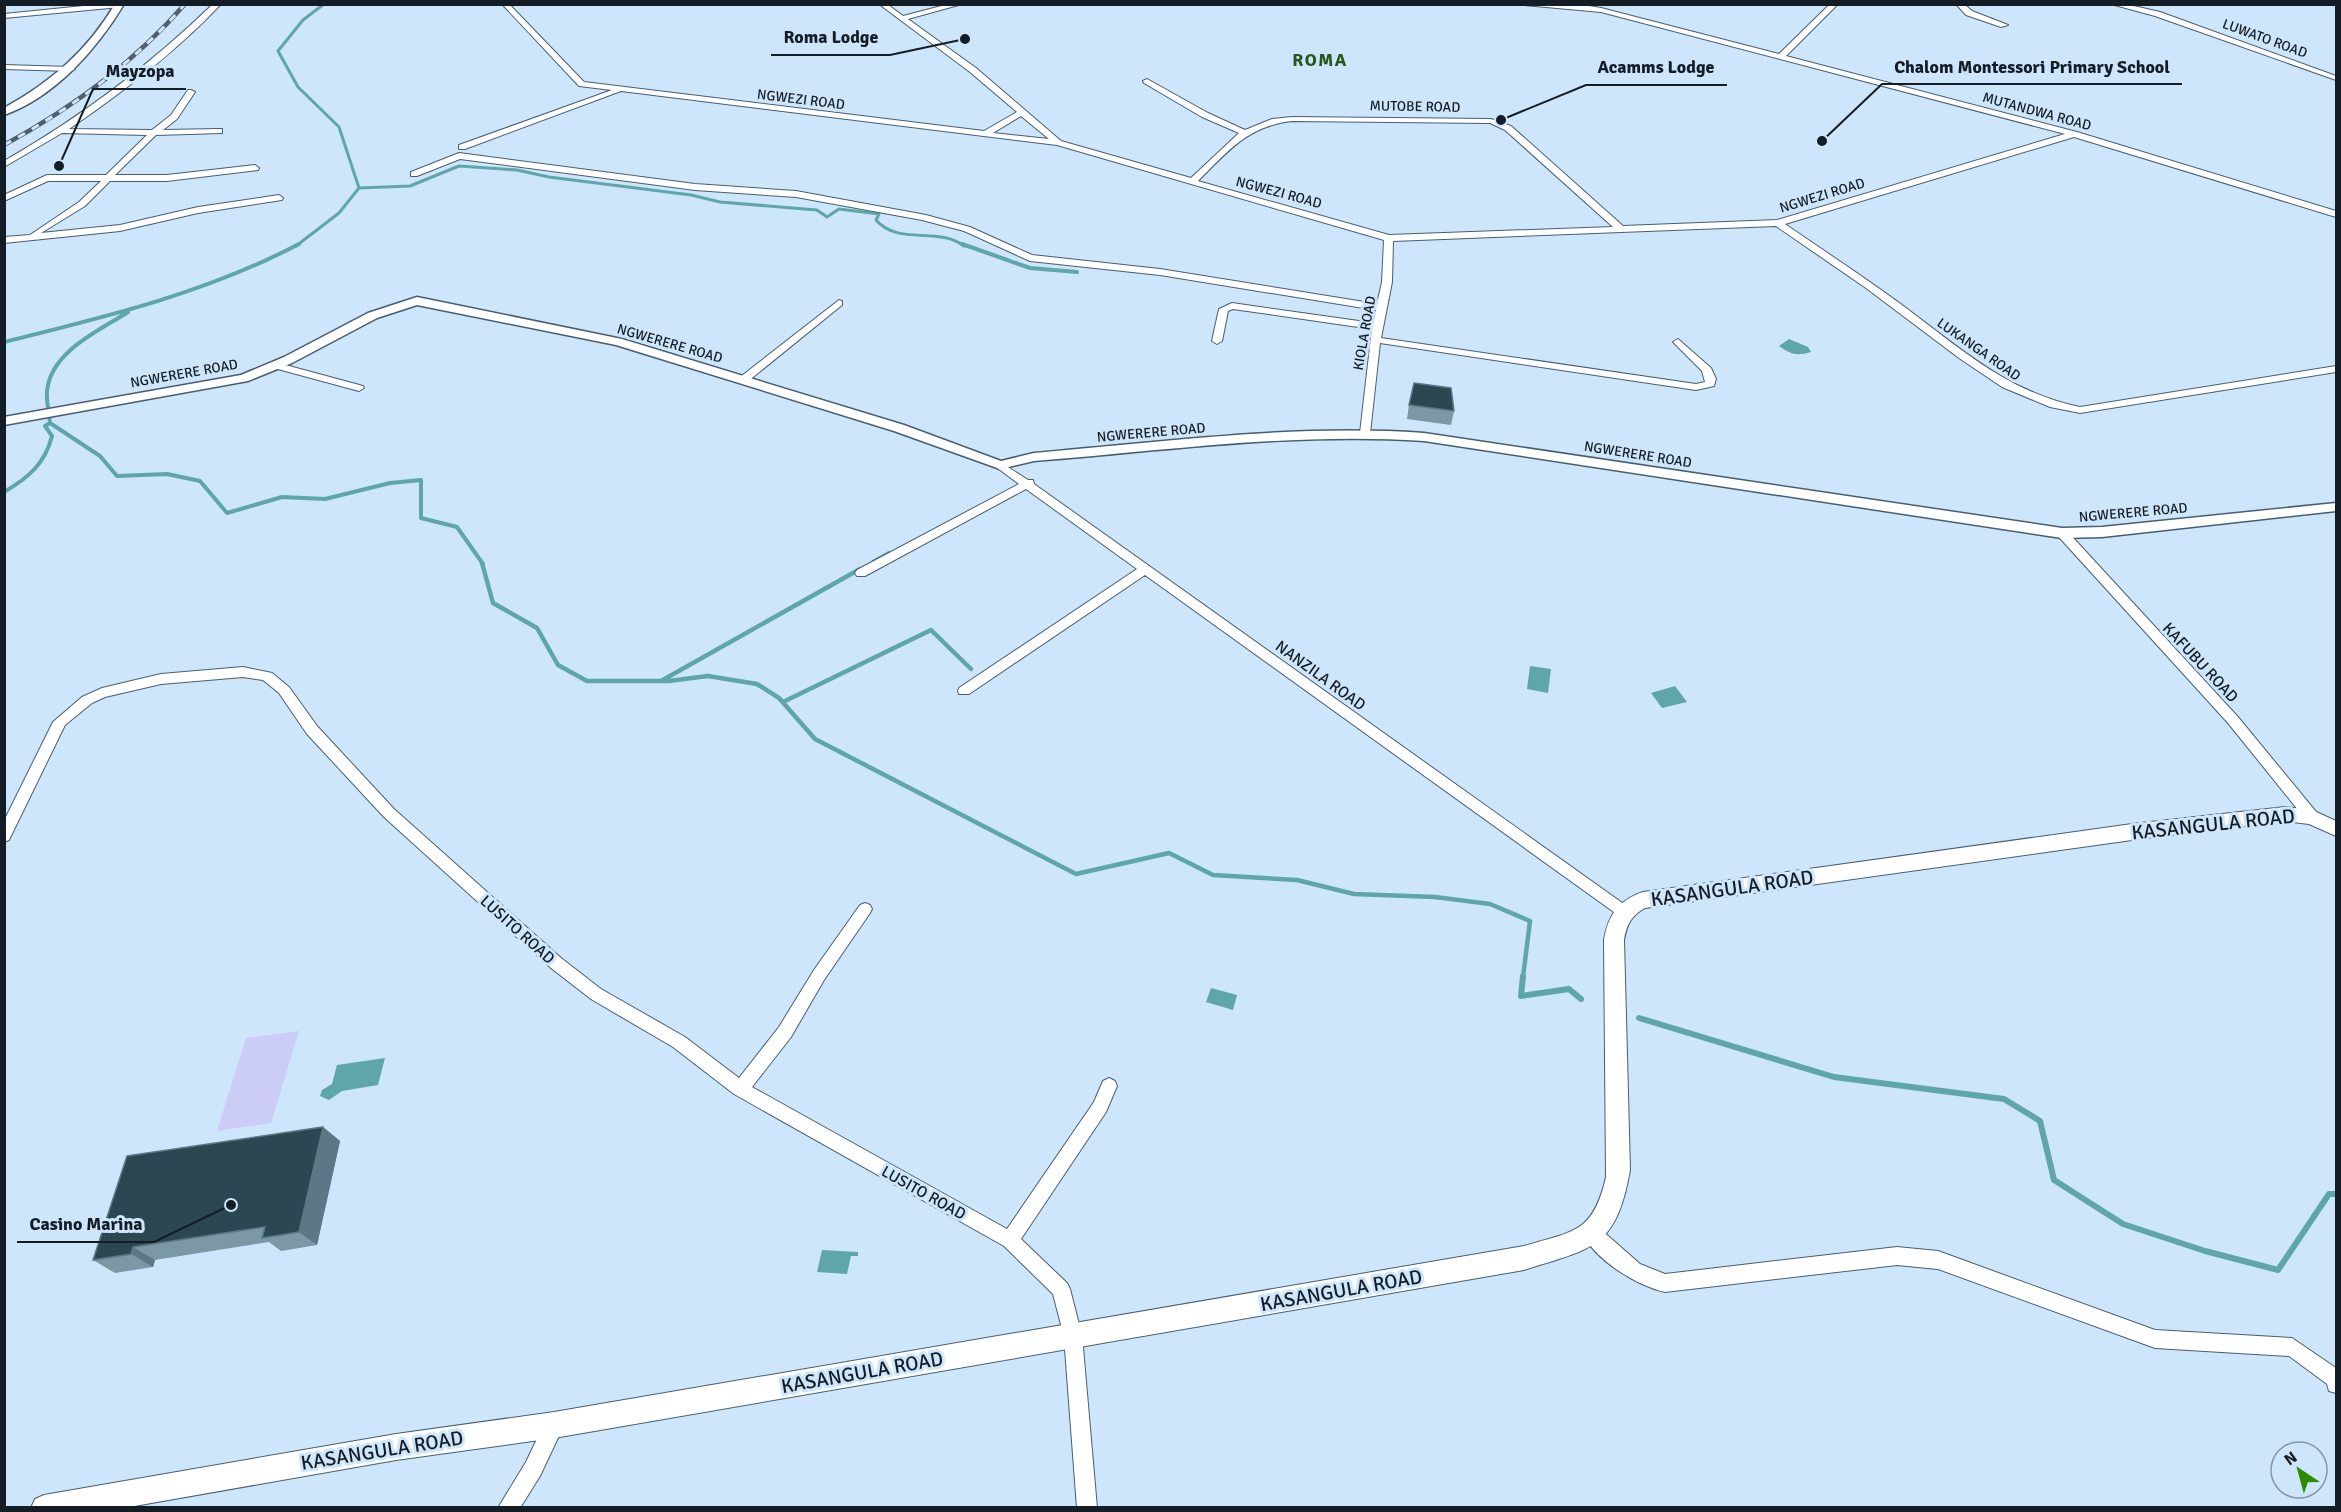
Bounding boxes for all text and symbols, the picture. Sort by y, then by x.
street label: LUWATO ROAD [2220,15,2310,62]
callout: Roma Lodge [771,19,890,55]
text: Roma Lodge [784,26,878,48]
callout: Chalom Montessori Primary School [1882,48,2182,84]
district label: ROMA [1292,49,1348,71]
callout: Acamms Lodge [1586,49,1727,85]
callout: Mayzopa [93,53,186,89]
text: Acamms Lodge [1597,56,1715,78]
text: Chalom Montessori Primary School [1894,56,2170,78]
text: Mayzopa [105,60,175,82]
street label: NGWEZI ROAD [756,86,846,113]
street label: MUTANDWA ROAD [1981,89,2093,134]
street label: MUTOBE ROAD [1370,97,1460,116]
street label: NGWEZI ROAD [1234,173,1324,212]
street label: NGWEZI ROAD [1777,174,1867,217]
street label: KIOLA ROAD [1350,295,1379,372]
street label: LUKANGA ROAD [1934,314,2024,385]
street label: NGWERERE ROAD [615,320,725,367]
street label: NGWERERE ROAD [129,356,239,391]
street label: NGWERERE ROAD [1096,419,1206,446]
street label: NGWERERE ROAD [1583,438,1693,471]
street label: NGWERERE ROAD [2078,499,2188,526]
street label: KAFUBU ROAD [2158,619,2242,707]
street label: NANZILA ROAD [1271,636,1369,715]
street label: KASANGULA ROAD [2130,803,2296,846]
street label: KASANGULA ROAD [1649,865,1815,912]
street label: LUSITO ROAD [476,891,559,968]
street label: LUSITO ROAD [878,1161,969,1224]
callout: Casino Marina [17,1206,154,1242]
text: Casino Marina [30,1213,142,1235]
street label: KASANGULA ROAD [1258,1264,1424,1317]
street label: KASANGULA ROAD [779,1346,945,1399]
street label: KASANGULA ROAD [299,1425,465,1476]
north arrow [2269,1440,2329,1500]
text: N [2280,1447,2301,1470]

